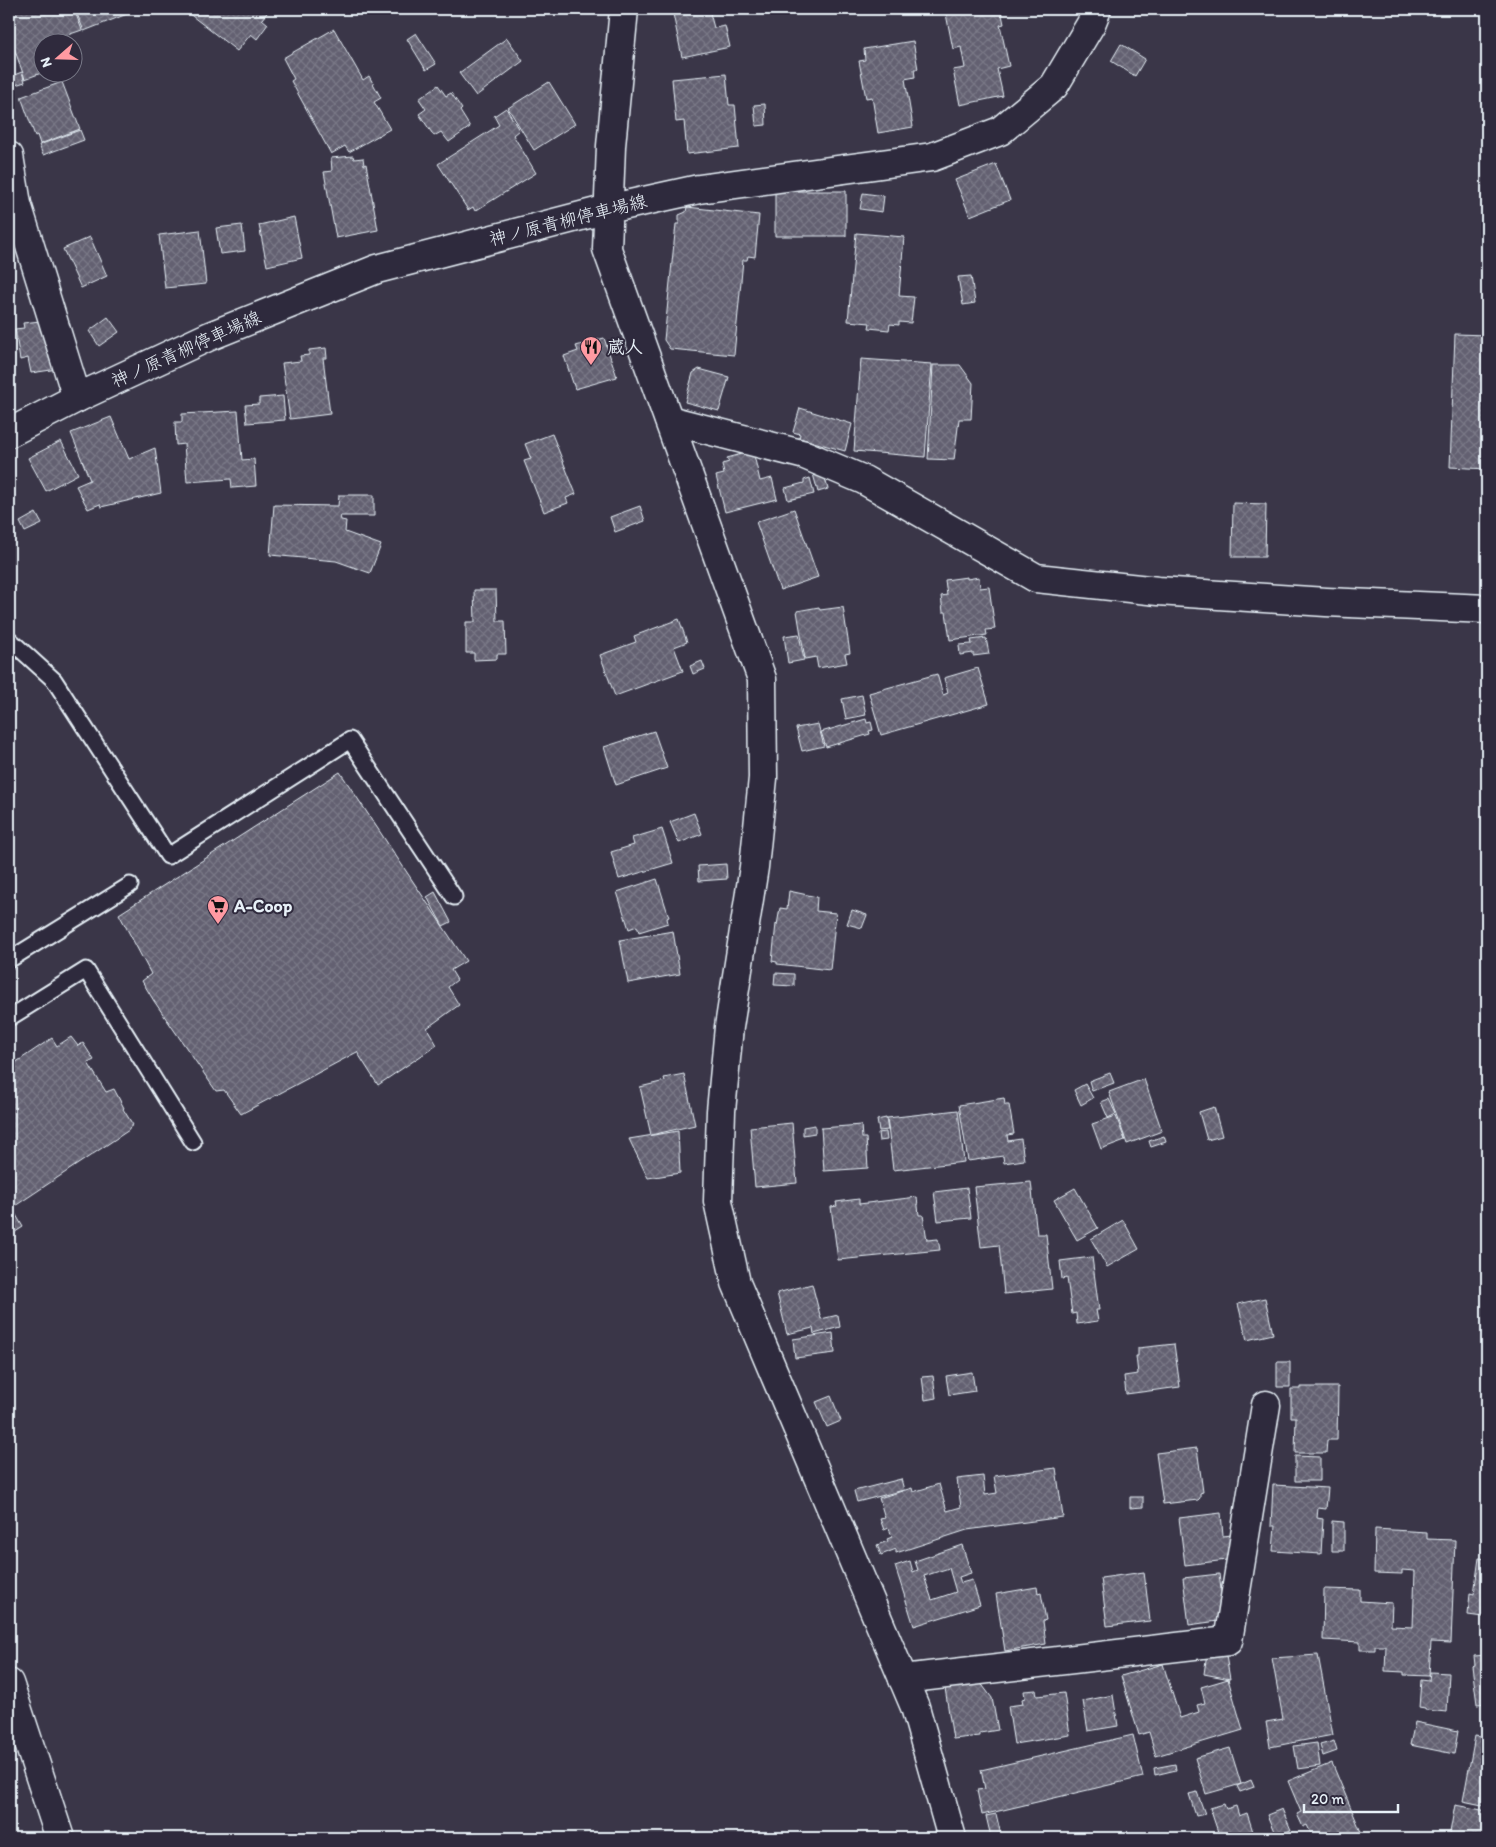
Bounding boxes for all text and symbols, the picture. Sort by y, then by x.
north arrow [32,32,82,82]
text: N [37,55,56,70]
street label: 神ノ原青柳停車場線 [487,190,649,250]
street label: 神ノ原青柳停車場線 [108,306,264,392]
restaurant icon: 蔵人 [579,335,603,366]
place label: 蔵人 [607,336,643,358]
supermarket icon: A-Coop [206,894,230,925]
place label: A-Coop [233,895,293,917]
scale bar [1304,1782,1397,1814]
text: 20 m [1311,1790,1345,1808]

